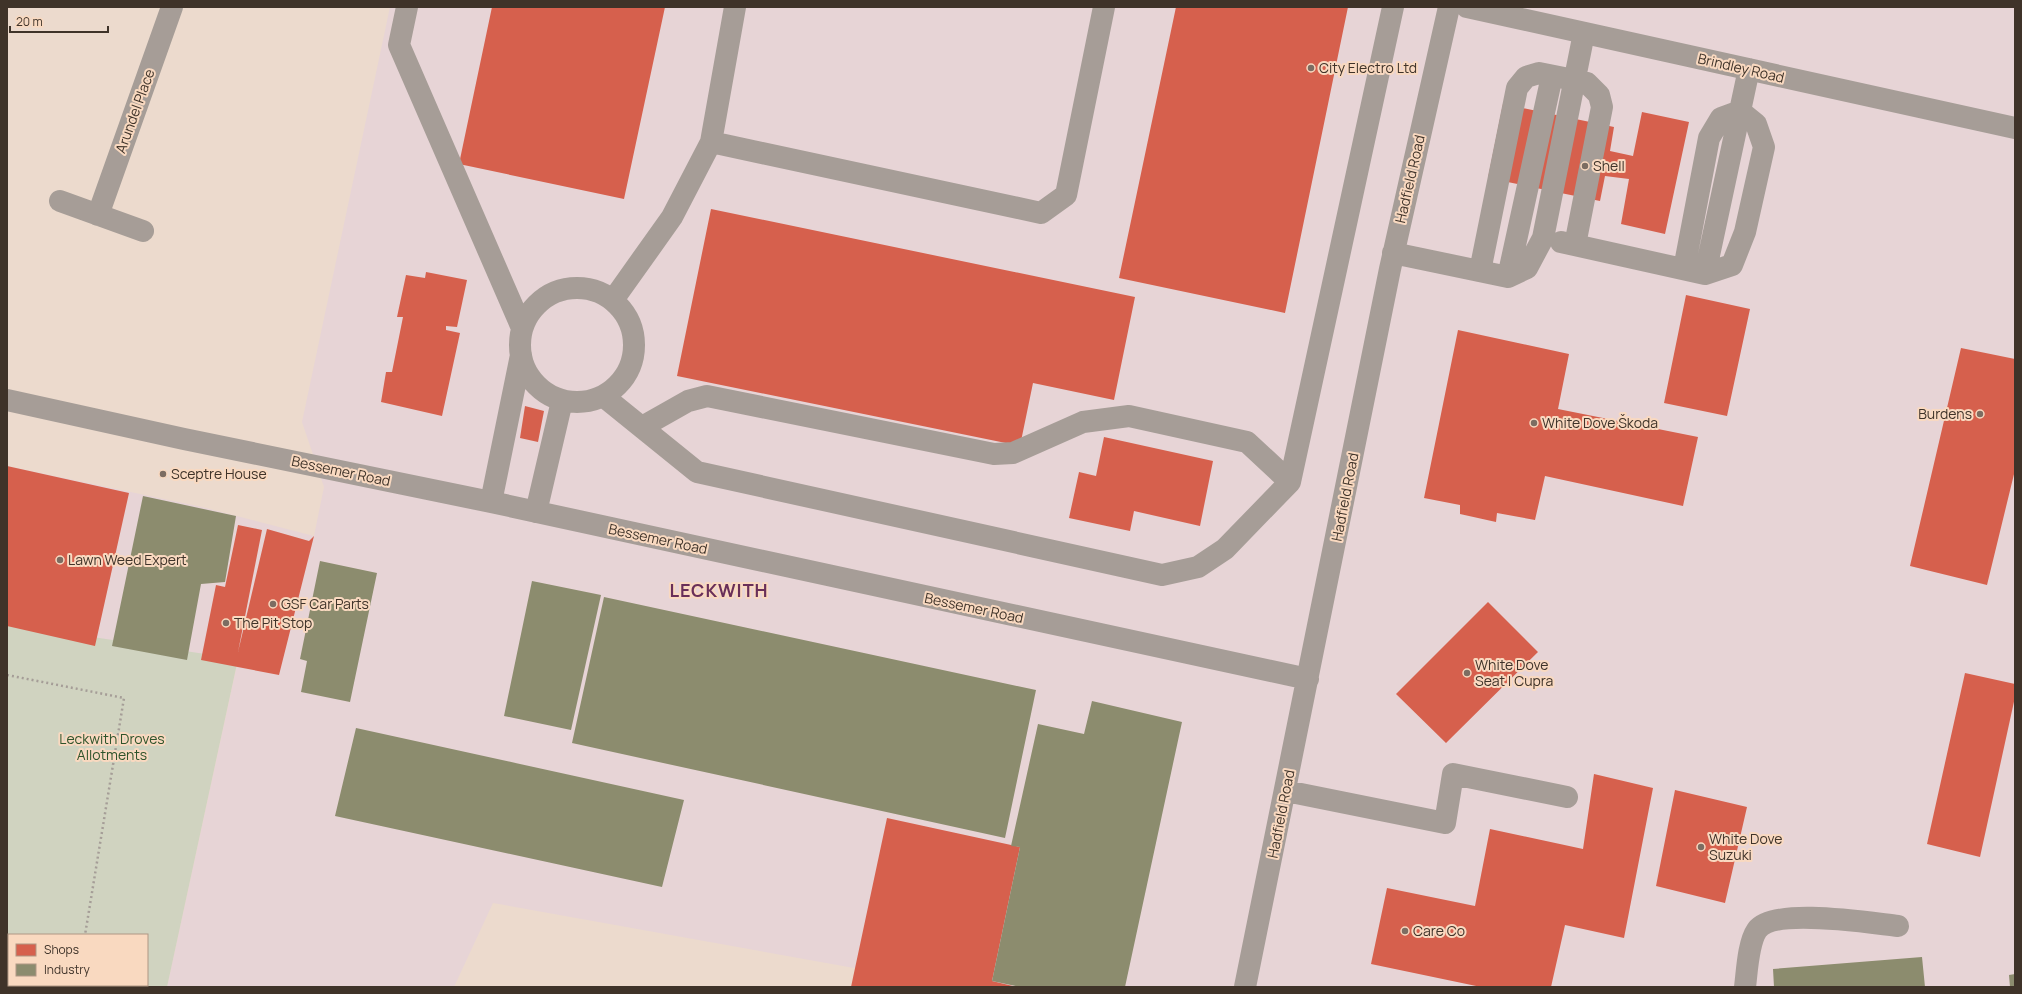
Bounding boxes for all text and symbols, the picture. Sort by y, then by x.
scale bar [10,8,108,34]
text: 20 m [16,13,43,30]
street label: Brindley Road [1696,48,1786,87]
place label: City Electro Ltd [1319,58,1417,77]
marker: City Electro Ltd [1306,63,1316,73]
street label: Arundel Place [111,66,159,156]
street label: Hadfield Road [1390,133,1429,225]
place label: Shell [1593,156,1625,175]
marker: Shell [1580,161,1590,171]
place label: Burdens [1918,404,1972,423]
marker: Burdens [1975,409,1985,419]
place label: White Dove Škoda [1542,413,1658,432]
marker: White Dove Škoda [1529,418,1539,428]
street label: Bessemer Road [290,451,392,490]
street label: Hadfield Road [1327,451,1362,543]
place label: Sceptre House [171,464,267,483]
marker: Sceptre House [158,469,168,479]
street label: Bessemer Road [607,519,709,558]
place label: Lawn Weed Expert [68,550,187,569]
marker: Lawn Weed Expert [55,555,65,565]
district label: LECKWITH [669,578,769,602]
street label: Bessemer Road [923,588,1025,627]
place label: GSF Car Parts [281,594,369,613]
marker: GSF Car Parts [268,599,278,609]
place label: The Pit Stop [234,613,312,632]
marker: The Pit Stop [221,618,231,628]
place label: White Dove Seat | Cupra [1475,655,1553,690]
marker: White Dove Seat | Cupra [1462,668,1472,678]
park label: Leckwith Droves Allotments [59,729,165,764]
street label: Hadfield Road [1263,768,1298,860]
place label: White Dove Suzuki [1709,829,1782,864]
marker: White Dove Suzuki [1696,842,1706,852]
place label: Care Co [1413,921,1465,940]
marker: Care Co [1400,926,1410,936]
legend [8,934,148,986]
text: Shops [44,941,79,958]
text: Industry [44,961,90,978]

